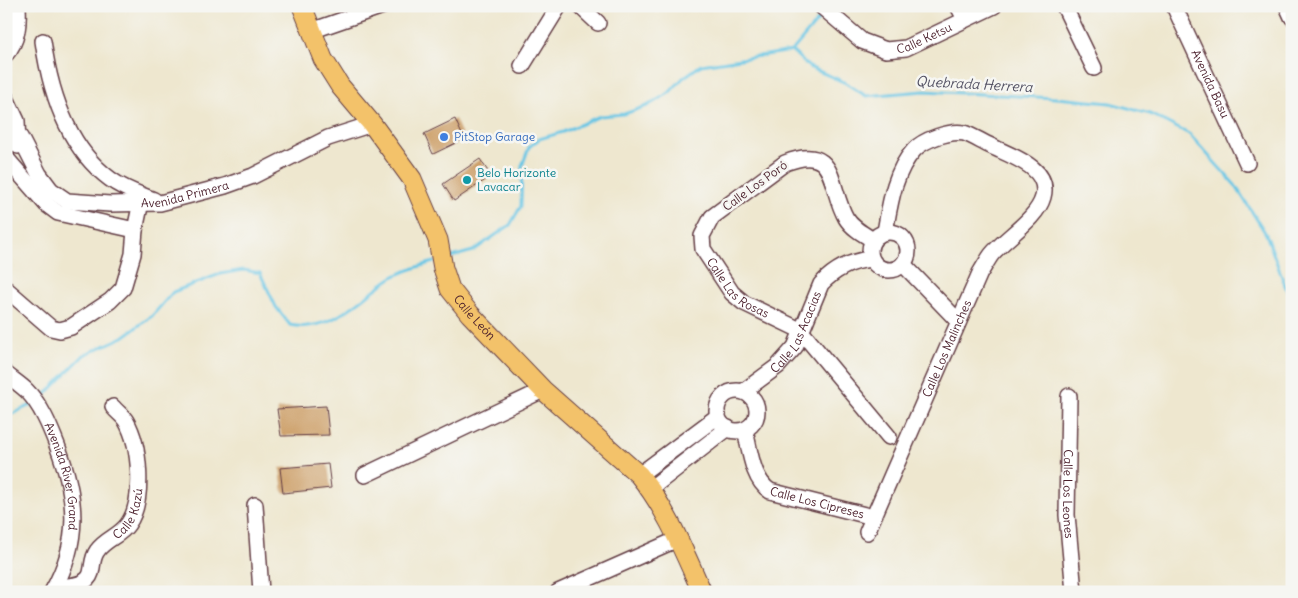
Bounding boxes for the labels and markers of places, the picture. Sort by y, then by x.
place label: PitStop Garage [454,129,535,144]
marker: PitStop Garage [438,131,450,143]
place label: Belo Horizonte Lavacar [477,165,556,194]
marker: Belo Horizonte Lavacar [461,174,473,186]

